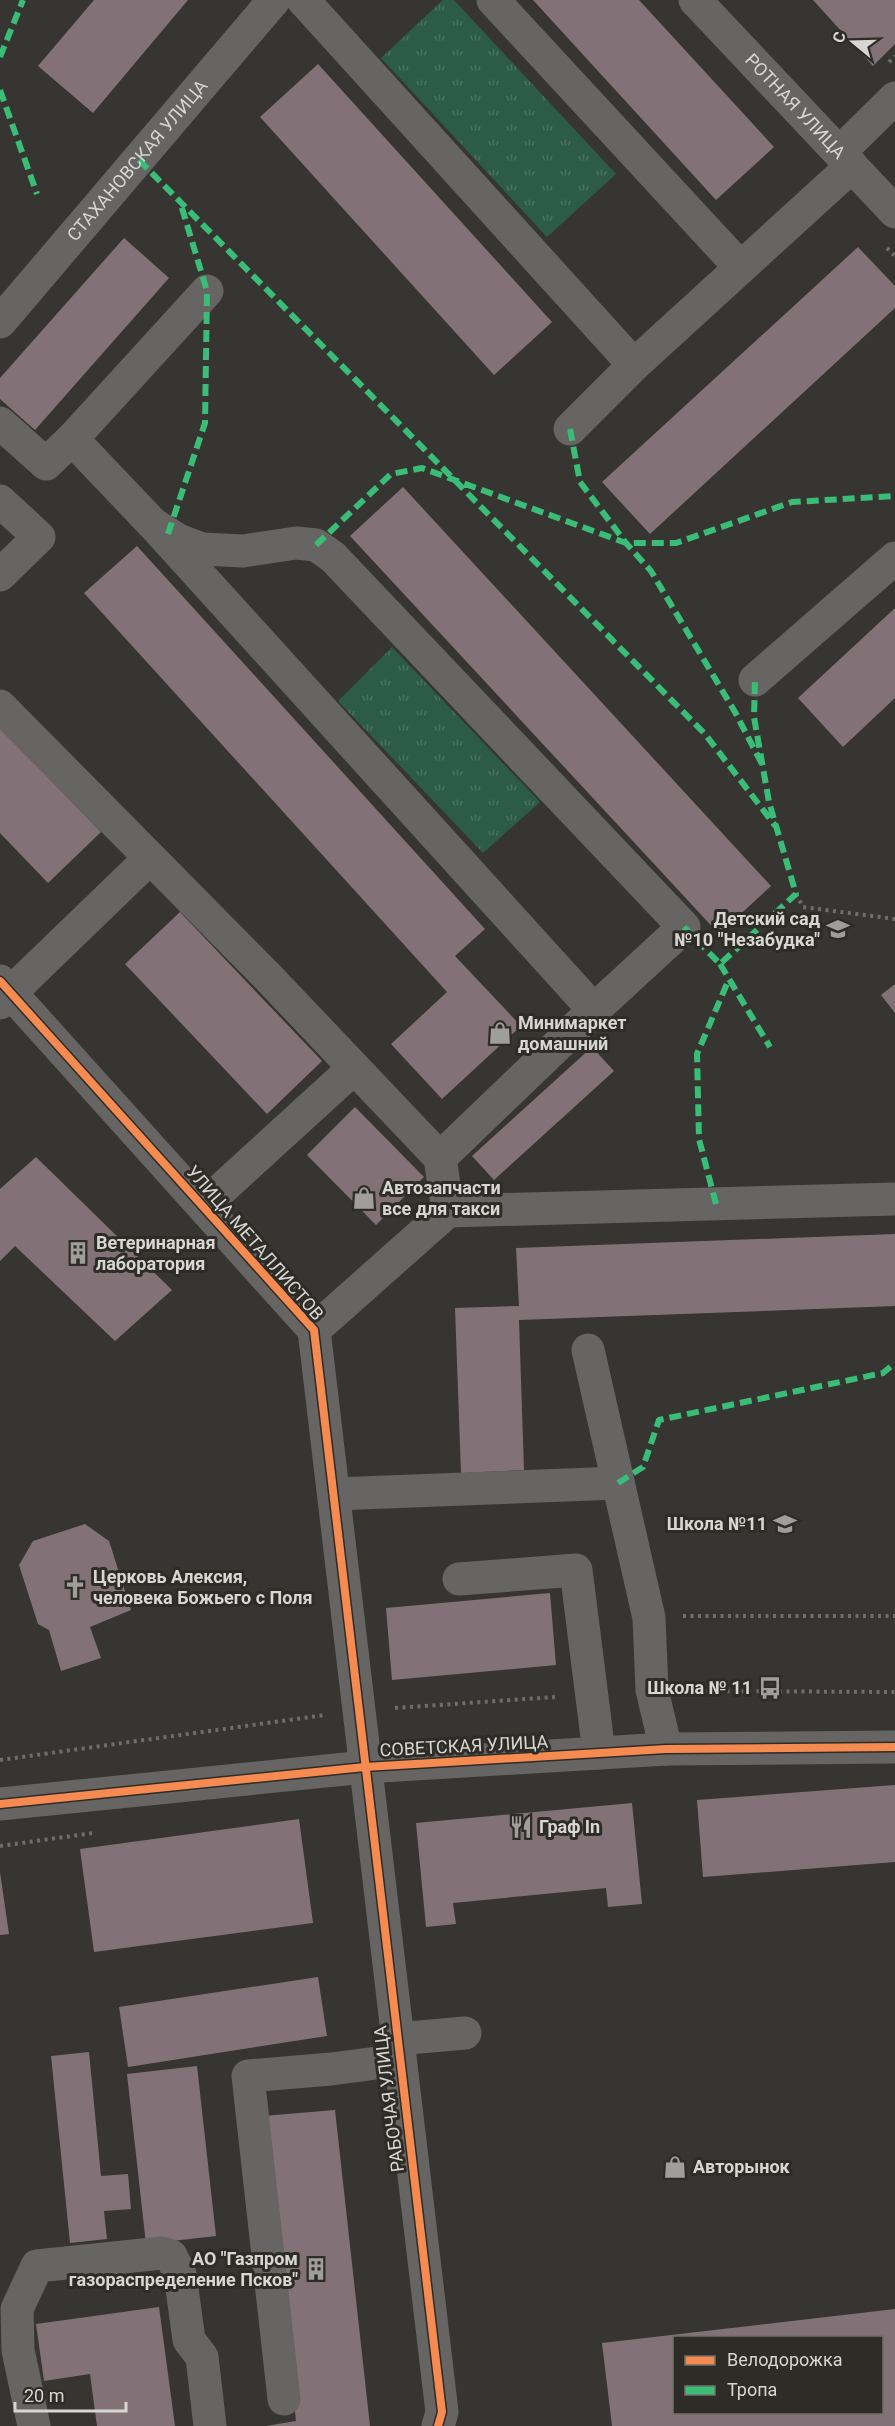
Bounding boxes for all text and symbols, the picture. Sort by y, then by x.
north arrow [823,12,883,72]
text: С [829,29,850,45]
street label: РОТНАЯ УЛИЦА [741,49,850,163]
street label: СТАХАНОВСКАЯ УЛИЦА [62,75,212,245]
place label: Детский сад №10 "Незабудка" [674,908,821,950]
school or university icon: Детский сад №10 "Незабудка" [825,916,851,942]
place label: Минимаркет домашний [518,1012,627,1054]
shop icon: Минимаркет домашний [487,1020,513,1046]
street label: УЛИЦА МЕТАЛЛИСТОВ [182,1161,328,1324]
place label: Автозапчасти все для такси [382,1177,501,1219]
shop icon: Автозапчасти все для такси [351,1185,377,1211]
place label: Ветеринарная лаборатория [96,1232,216,1274]
building icon: Ветеринарная лаборатория [65,1240,91,1266]
school or university icon: Школа №11 [772,1511,798,1537]
place label: Школа №11 [667,1513,767,1534]
place label: Церковь Алексия, человека Божьего с Поля [93,1566,313,1608]
church icon: Церковь Алексия, человека Божьего с Поля [62,1574,88,1600]
bus stop icon: Школа № 11 [757,1675,783,1701]
place label: Школа № 11 [647,1677,752,1698]
street label: СОВЕТСКАЯ УЛИЦА [379,1731,549,1760]
restaurant icon: Граф In [508,1814,534,1840]
place label: Граф In [539,1816,600,1837]
street label: РАБОЧАЯ УЛИЦА [369,2024,408,2173]
shop icon: Авторынок [662,2154,688,2180]
place label: Авторынок [693,2156,791,2177]
place label: АО "Газпром газораспределение Псков" [69,2248,298,2290]
building icon: АО "Газпром газораспределение Псков" [303,2256,329,2282]
legend [673,2336,883,2414]
text: Велодорожка [727,2349,842,2370]
scale bar [15,2375,126,2413]
text: Тропа [727,2379,777,2400]
text: 20 m [24,2385,64,2406]

